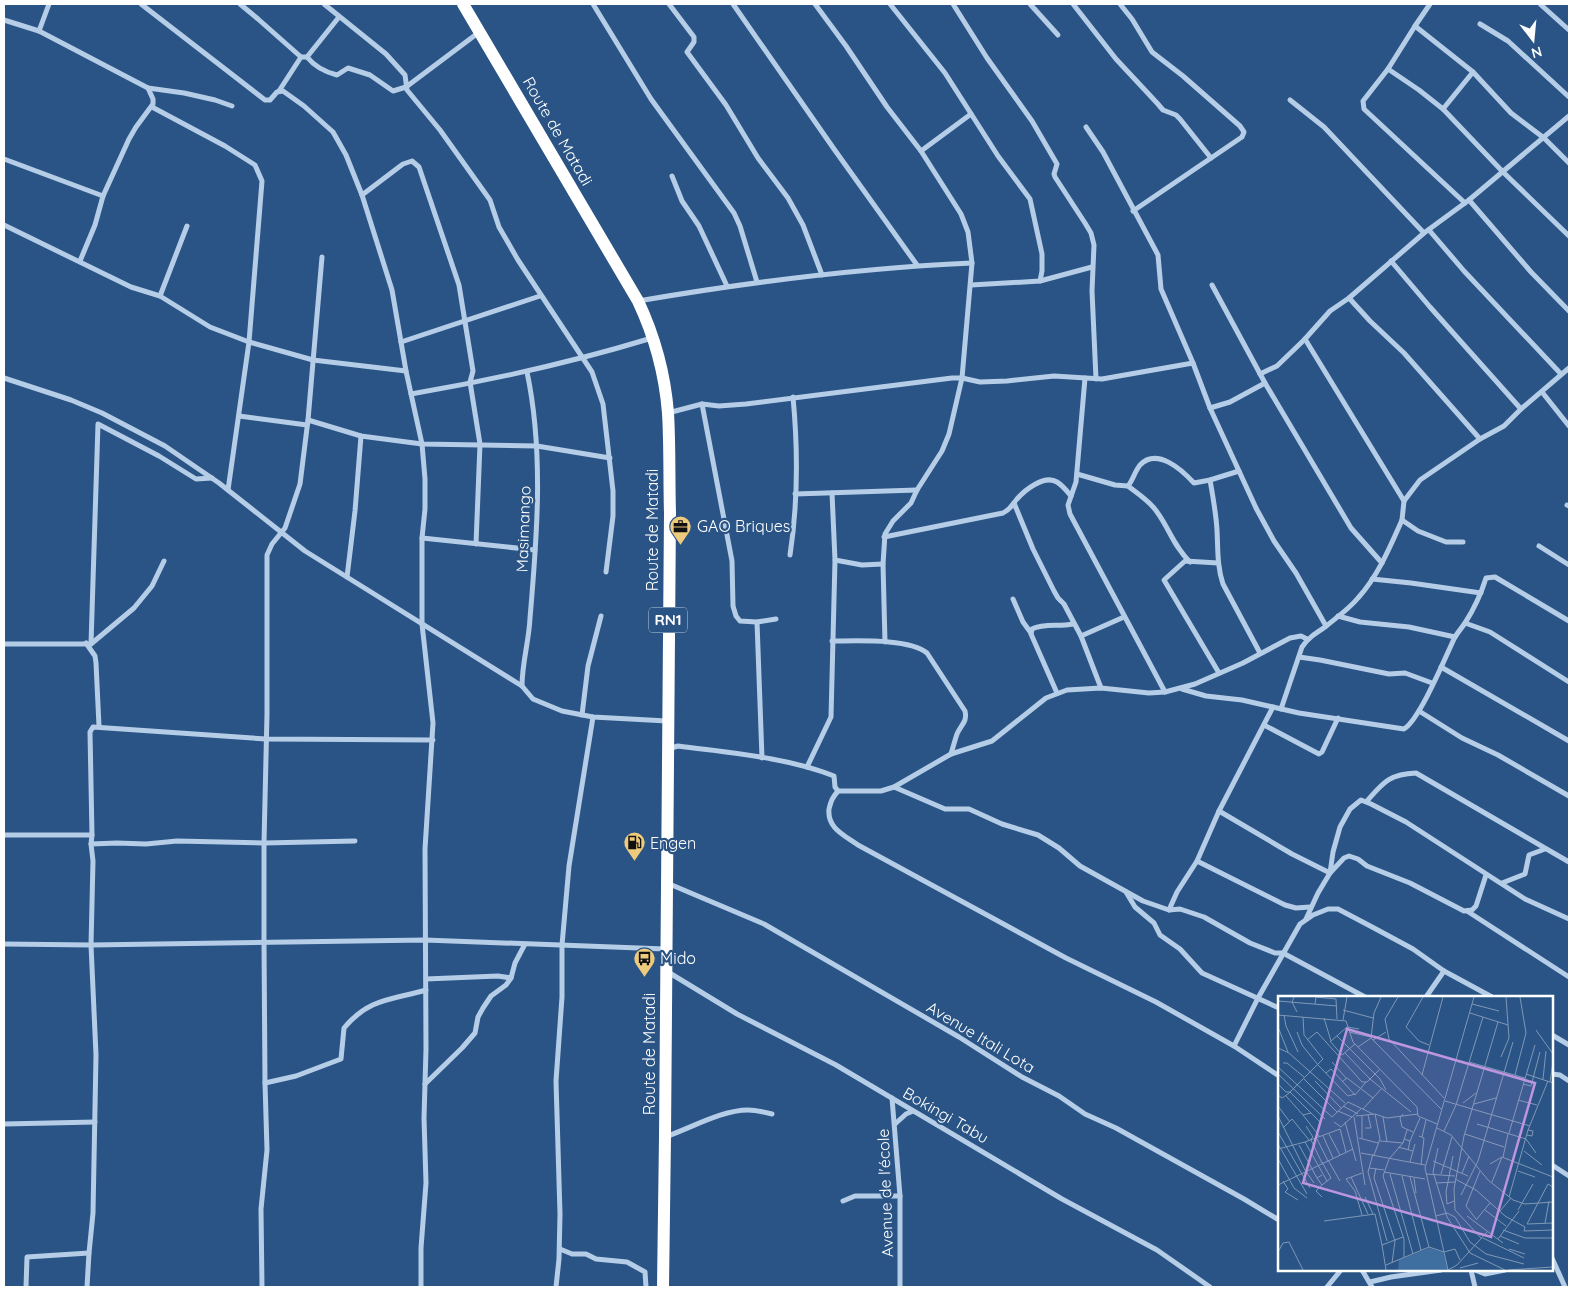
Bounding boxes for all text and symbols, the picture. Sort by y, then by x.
north arrow [1508,15,1558,65]
text: N [1529,42,1544,63]
street label: Route de Matadi [519,73,597,189]
street label: Route de Matadi [642,469,662,591]
street label: Masimango [511,485,535,573]
office icon: GAO Briques [669,514,693,545]
place label: GAO Briques [697,516,790,536]
road number: RN1 [649,608,687,632]
fuel station icon: Engen [622,831,646,862]
place label: Engen [650,833,696,853]
bus stop icon: Mido [632,946,656,977]
place label: Mido [660,948,696,968]
street label: Route de Matadi [639,993,659,1115]
inset map [1278,996,1553,1271]
street label: Avenue Itali Lota [923,997,1039,1077]
street label: Bokingi Tabu [900,1082,992,1148]
street label: Avenue de l'école [873,1128,897,1258]

